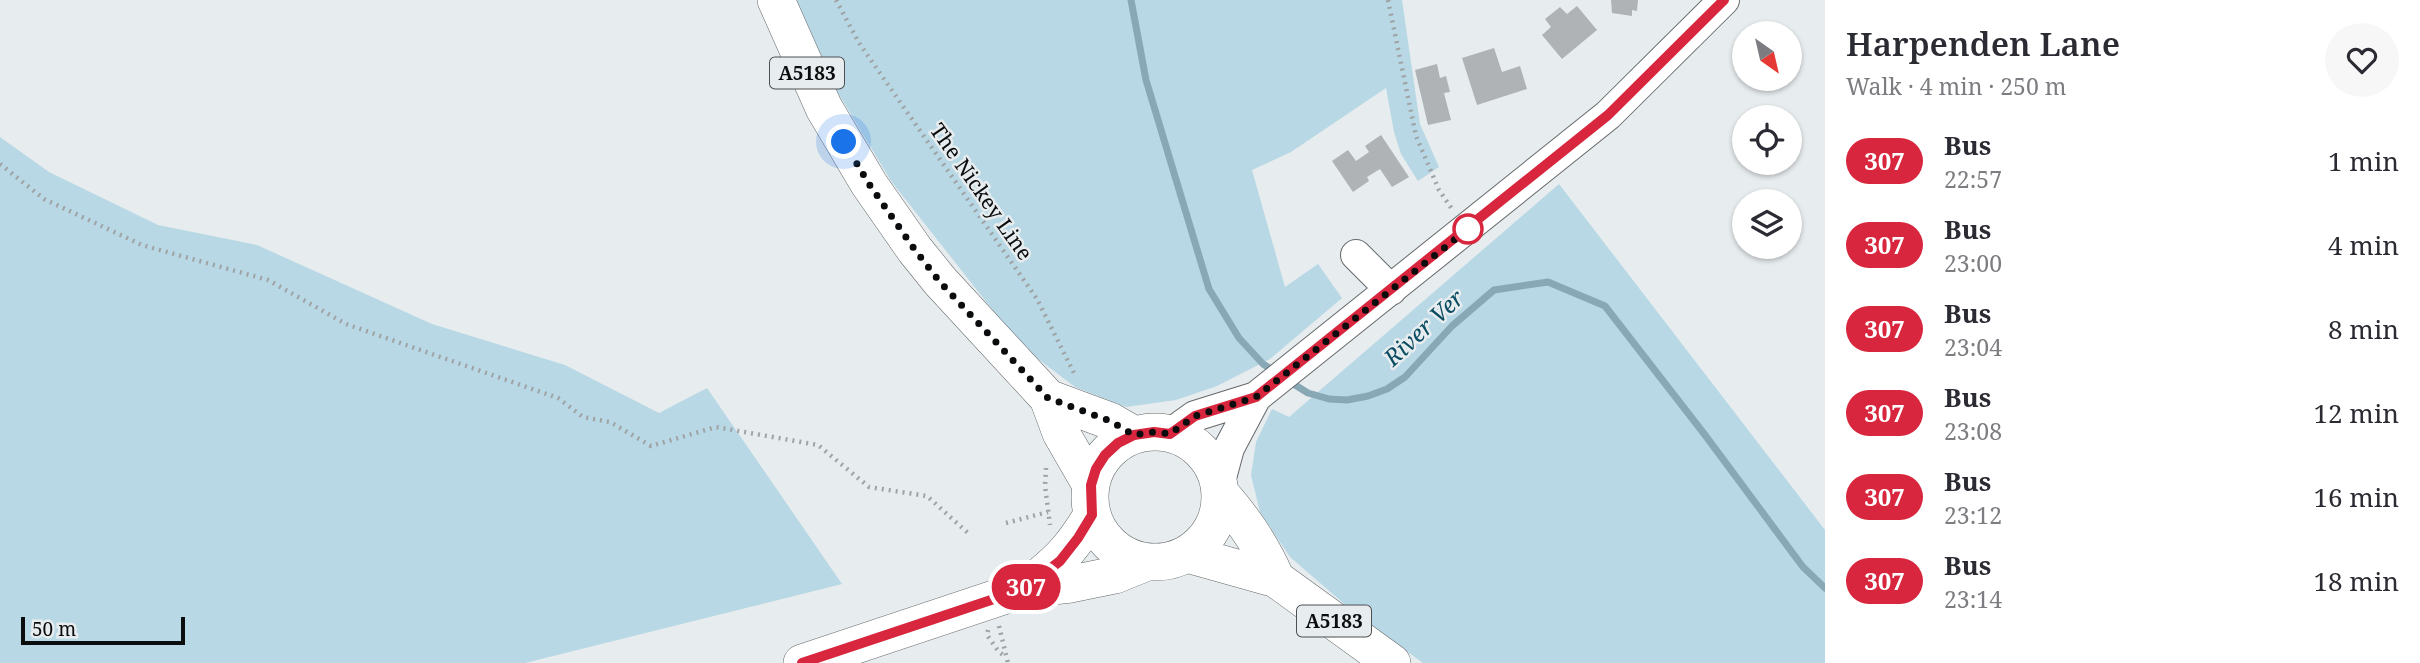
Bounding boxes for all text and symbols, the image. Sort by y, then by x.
north arrow [1732,21,1802,91]
map controls [1732,21,1802,259]
text: Harpenden Lane [1846,21,2120,66]
button: heart [2325,23,2399,97]
road number: A5183 [770,58,844,88]
text: Walk · 4 min · 250 m [1846,70,2066,102]
button: locate [1732,105,1802,175]
street label: The Nickey Line [924,117,1039,265]
your location [826,124,861,159]
text: Bus [1944,127,1991,163]
text: 1 min [2328,143,2399,179]
text: 307 [1864,144,1905,177]
text: 22:57 [1944,163,2002,195]
button: layers [1732,189,1802,259]
text: Bus [1944,211,1991,247]
unlabelled marker [1453,214,1483,244]
text: 4 min [2328,227,2399,263]
text: 307 [1864,228,1905,261]
text: 23:00 [1944,247,2002,279]
water label: River Ver [1375,282,1471,373]
text: Bus [1944,295,1991,331]
text: 8 min [2328,311,2399,347]
text: 307 [1864,312,1905,345]
text: 23:04 [1944,331,2002,363]
text: Bus [1944,379,1991,415]
text: 12 min [2314,395,2399,431]
text: 307 [1864,396,1905,429]
text: 23:08 [1944,415,2002,447]
text: Bus [1944,463,1991,499]
text: 16 min [2314,479,2399,515]
text: 307 [1864,480,1905,513]
text: 23:12 [1944,499,2002,531]
text: Bus [1944,547,1991,583]
text: 18 min [2314,563,2399,599]
line badge: 307 [986,564,1066,610]
text: 307 [1864,564,1905,597]
text: 307 [1006,570,1046,603]
text: 23:14 [1944,583,2002,615]
road number: A5183 [1297,606,1371,636]
scale bar [21,614,186,646]
text: 50 m [32,616,76,642]

